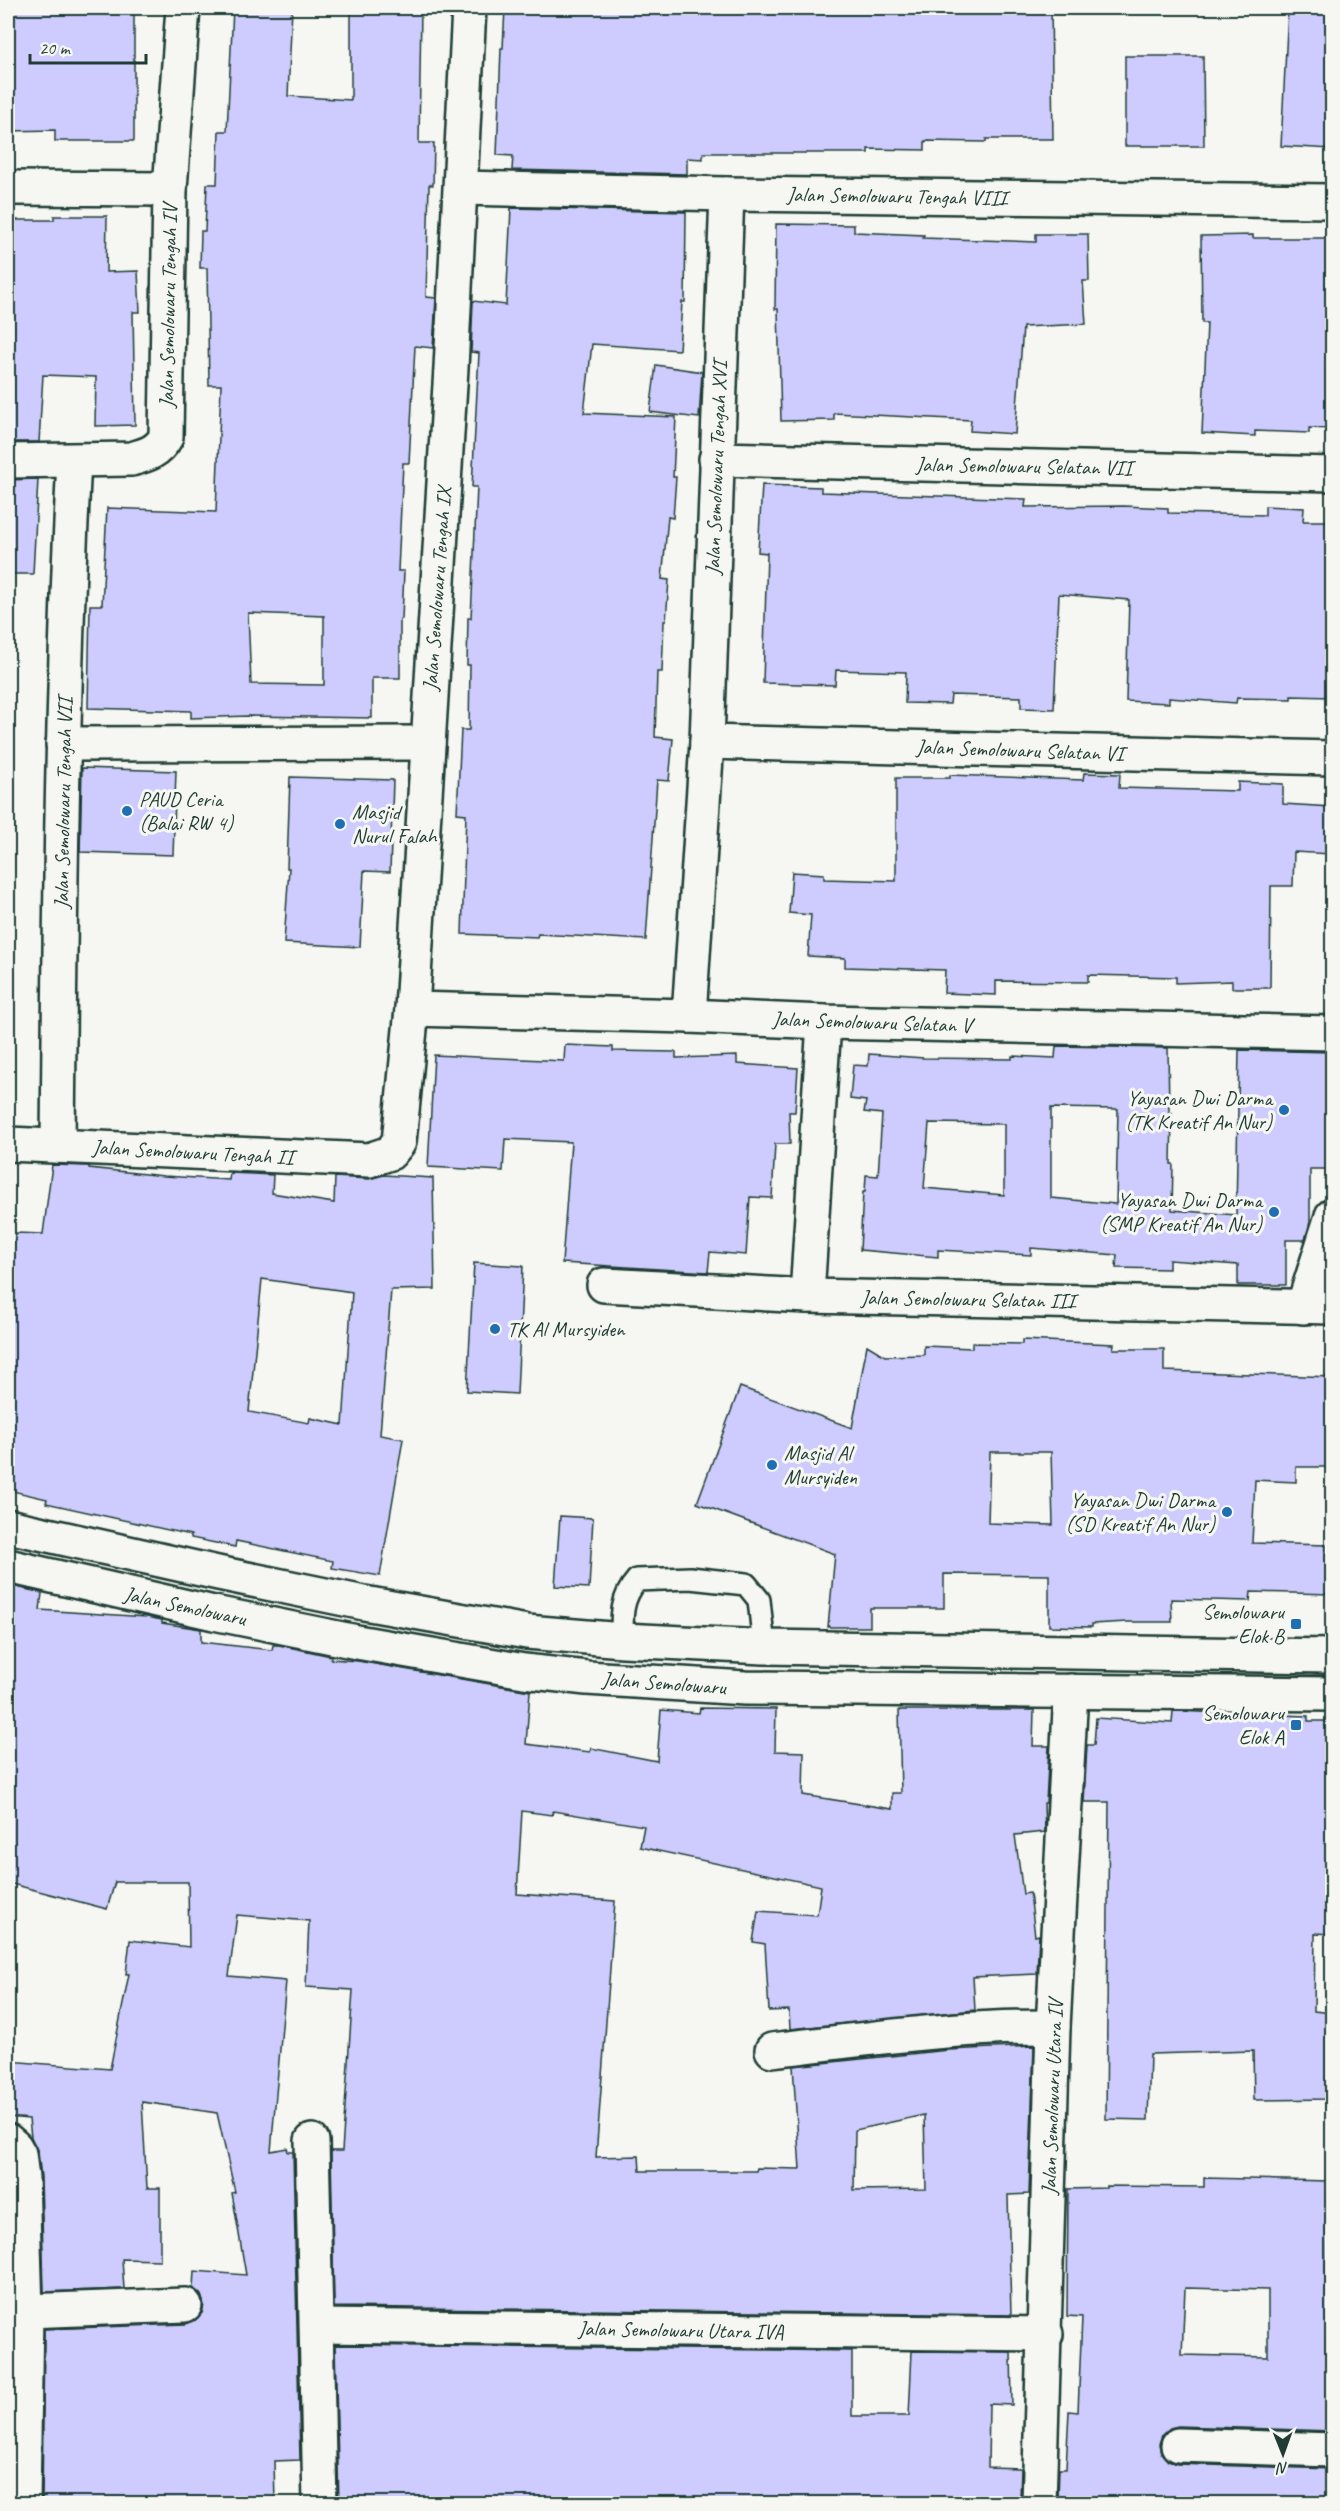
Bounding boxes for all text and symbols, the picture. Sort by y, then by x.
scale bar [30,27,146,65]
text: 20 m [39,37,72,59]
street label: Jalan Semolowaru Tengah VIII [786,181,1012,211]
street label: Jalan Semolowaru Tengah IV [153,200,183,409]
street label: Jalan Semolowaru Tengah XVI [699,356,733,576]
street label: Jalan Semolowaru Selatan VII [915,451,1137,481]
street label: Jalan Semolowaru Tengah IX [417,483,457,693]
street label: Jalan Semolowaru Tengah VII [48,692,78,910]
street label: Jalan Semolowaru Selatan VI [915,733,1129,767]
place label: PAUD Ceria (Balai RW 4) [139,786,234,836]
place label: Masjid Nurul Falah [352,799,438,849]
marker: PAUD Ceria (Balai RW 4) [120,804,134,818]
marker: Masjid Nurul Falah [333,817,347,831]
street label: Jalan Semolowaru Selatan V [771,1005,976,1039]
place label: Yayasan Dwi Darma (TK Kreatif An Nur) [1125,1085,1274,1135]
marker: Yayasan Dwi Darma (TK Kreatif An Nur) [1277,1103,1291,1117]
street label: Jalan Semolowaru Tengah II [91,1134,299,1170]
place label: Yayasan Dwi Darma (SMP Kreatif An Nur) [1100,1187,1264,1237]
marker: Yayasan Dwi Darma (SMP Kreatif An Nur) [1267,1205,1281,1219]
street label: Jalan Semolowaru Selatan III [860,1284,1080,1314]
place label: TK Al Mursyiden [507,1316,626,1342]
marker: TK Al Mursyiden [488,1322,502,1336]
place label: Masjid Al Mursyiden [784,1440,858,1490]
marker: Masjid Al Mursyiden [765,1458,779,1472]
place label: Yayasan Dwi Darma (SD Kreatif An Nur) [1065,1487,1217,1537]
marker: Yayasan Dwi Darma (SD Kreatif An Nur) [1220,1505,1234,1519]
street label: Jalan Semolowaru [121,1580,249,1632]
place label: Semolowaru Elok B [1202,1599,1286,1649]
marker: Semolowaru Elok B [1289,1617,1303,1631]
street label: Jalan Semolowaru [600,1666,728,1700]
place label: Semolowaru Elok A [1202,1700,1285,1750]
marker: Semolowaru Elok A [1289,1718,1303,1732]
street label: Jalan Semolowaru Utara IV [1036,1995,1069,2196]
street label: Jalan Semolowaru Utara IVA [577,2315,784,2345]
north arrow [1253,2424,1313,2484]
text: N [1275,2458,1288,2478]

